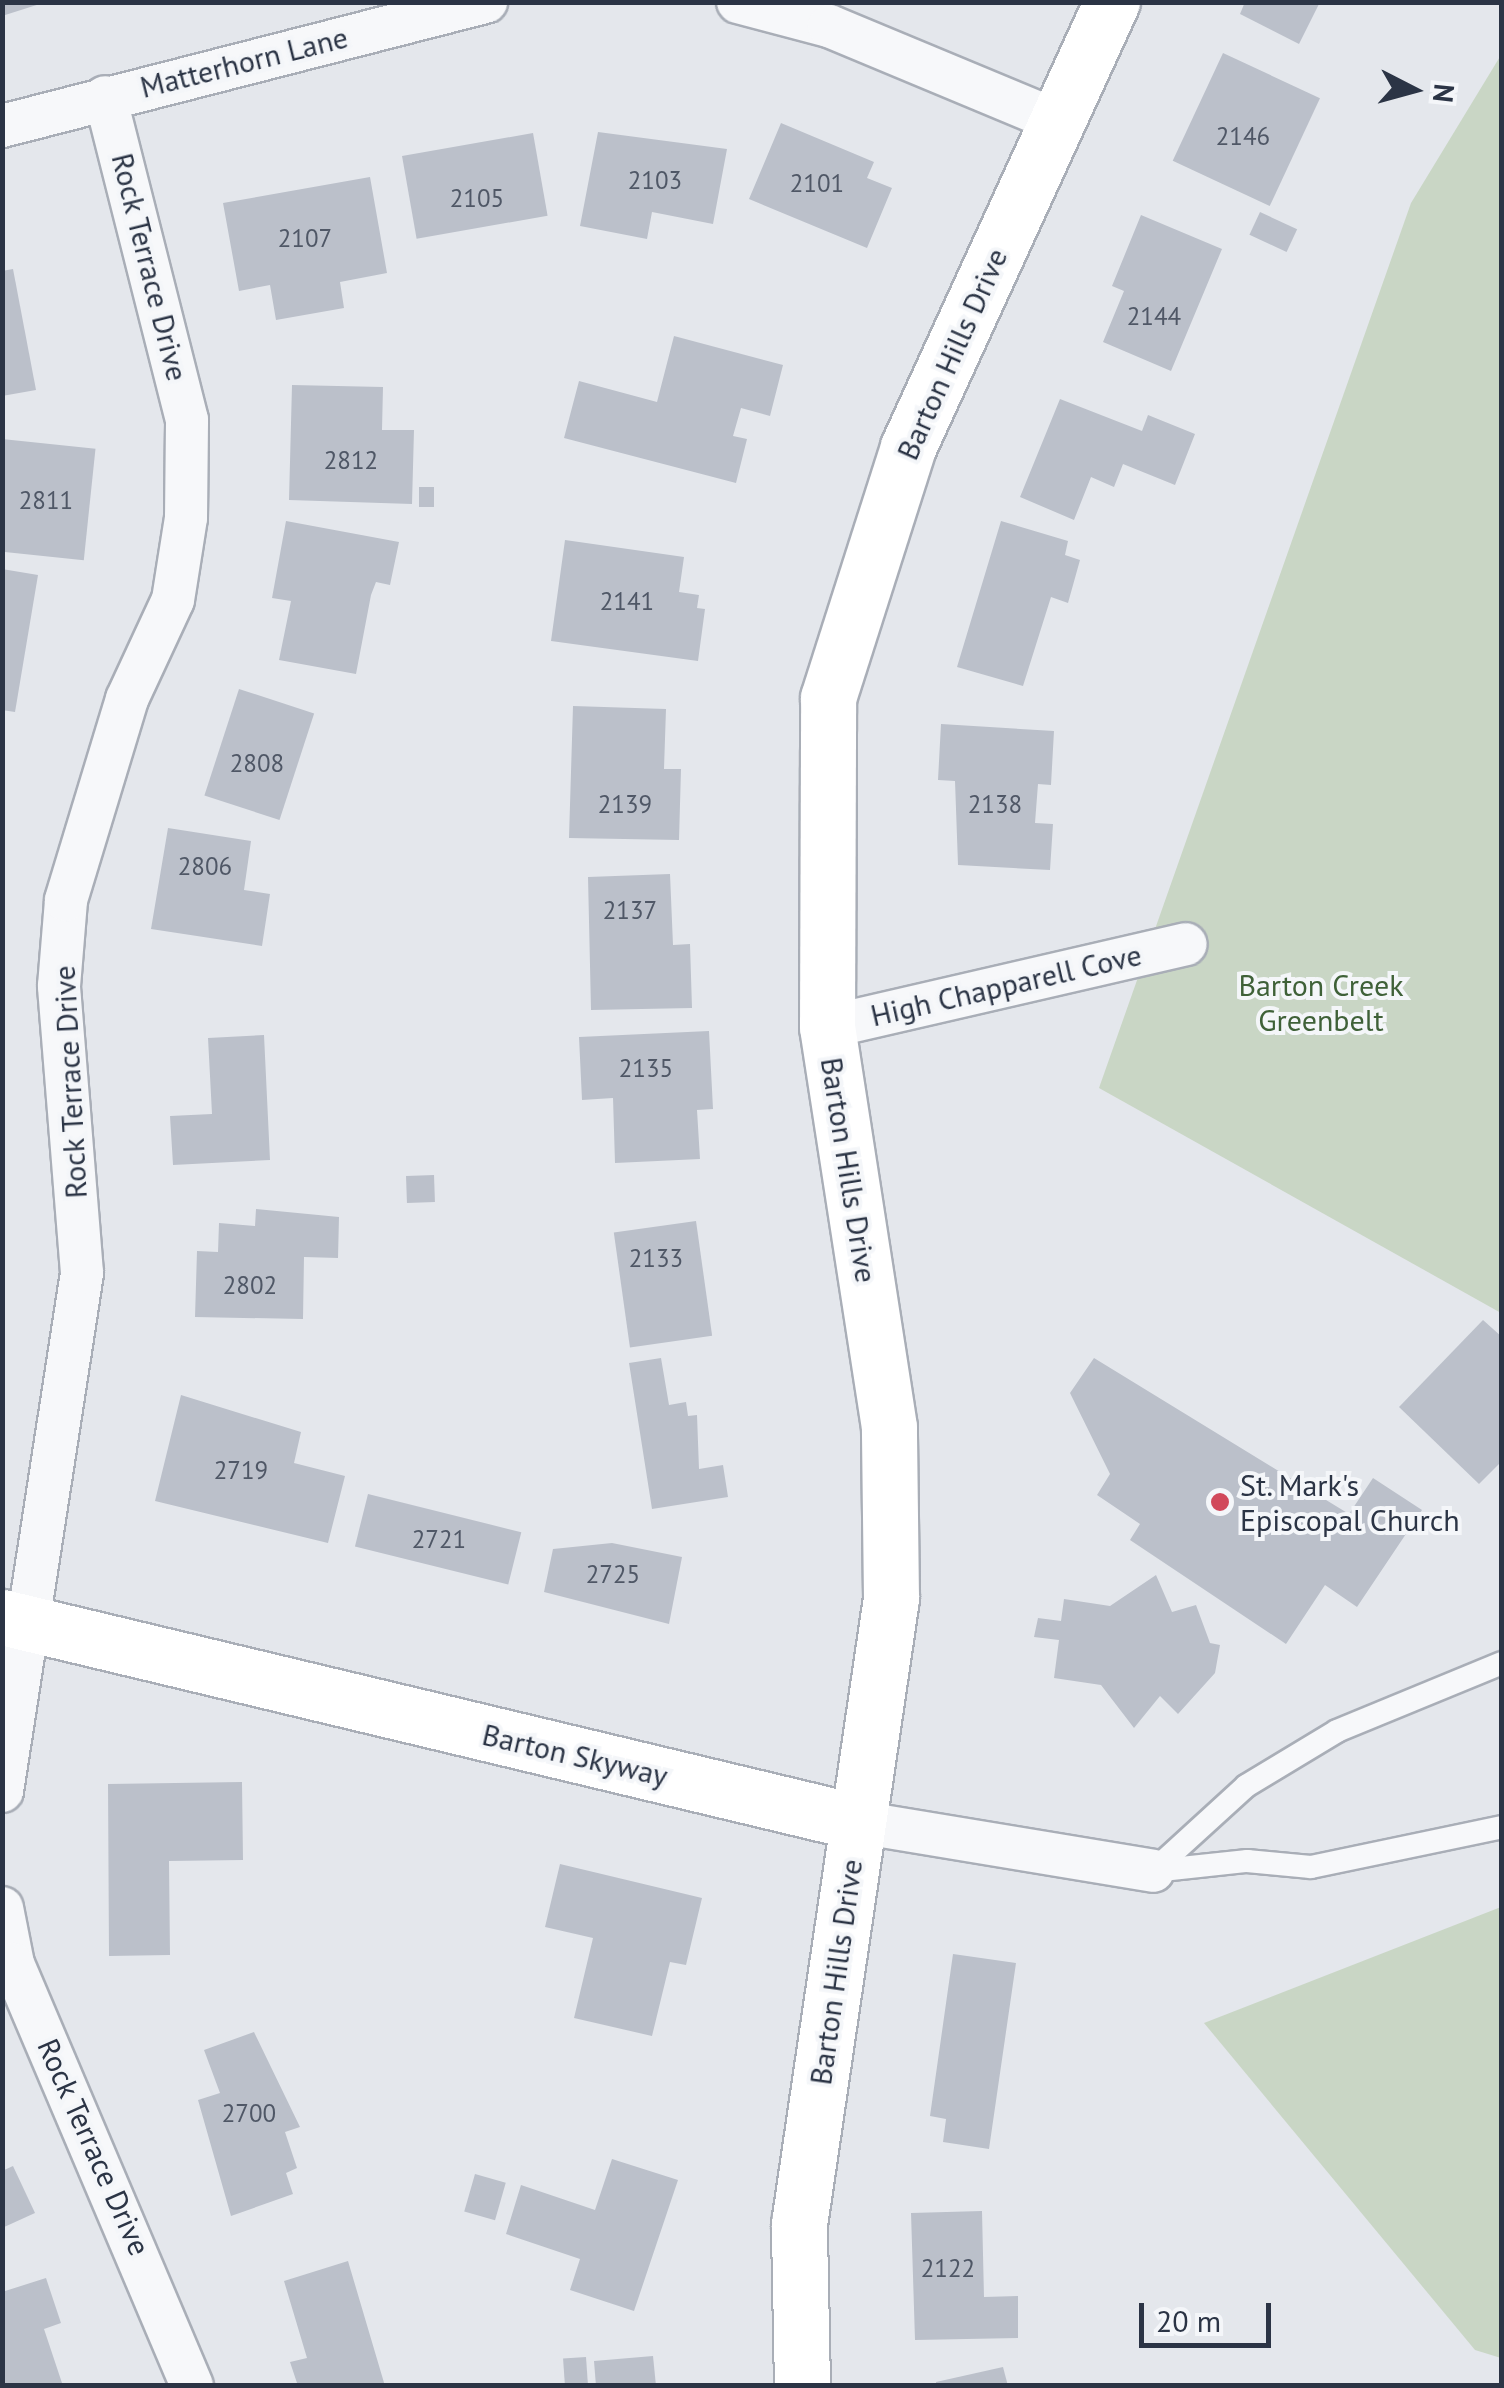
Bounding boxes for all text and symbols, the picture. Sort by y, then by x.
street label: Matterhorn Lane [136,19,352,105]
north arrow [1364,40,1464,140]
text: N [1425,82,1464,104]
house number: 2146 [1216,121,1270,151]
street label: Rock Terrace Drive [104,149,196,385]
house number: 2103 [628,165,682,195]
house number: 2101 [790,168,844,198]
house number: 2105 [450,183,504,213]
house number: 2107 [278,223,332,253]
street label: Barton Hills Drive [889,243,1015,465]
house number: 2144 [1127,301,1181,331]
house number: 2812 [324,445,378,475]
house number: 2811 [19,485,73,515]
house number: 2141 [600,586,654,616]
house number: 2808 [230,748,284,778]
house number: 2139 [598,789,652,819]
house number: 2138 [968,789,1022,819]
house number: 2806 [178,851,232,881]
house number: 2137 [603,895,657,925]
street label: High Chapparell Cove [867,936,1145,1034]
street label: Rock Terrace Drive [46,964,94,1200]
park label: Barton Creek Greenbelt [1238,967,1404,1038]
house number: 2135 [619,1053,673,1083]
street label: Barton Hills Drive [813,1055,885,1285]
house number: 2133 [629,1243,683,1273]
house number: 2802 [223,1270,277,1300]
house number: 2719 [214,1455,268,1485]
place label: St. Mark's Episcopal Church [1240,1467,1460,1538]
marker: St. Mark's Episcopal Church [1209,1491,1231,1513]
house number: 2721 [412,1524,466,1554]
house number: 2725 [586,1559,640,1589]
street label: Barton Skyway [479,1716,671,1794]
street label: Barton Hills Drive [802,1857,870,2087]
street label: Rock Terrace Drive [30,2032,158,2262]
house number: 2700 [222,2098,276,2128]
house number: 2122 [921,2253,975,2283]
scale bar [1144,2283,1276,2345]
text: 20 m [1156,2301,1221,2340]

